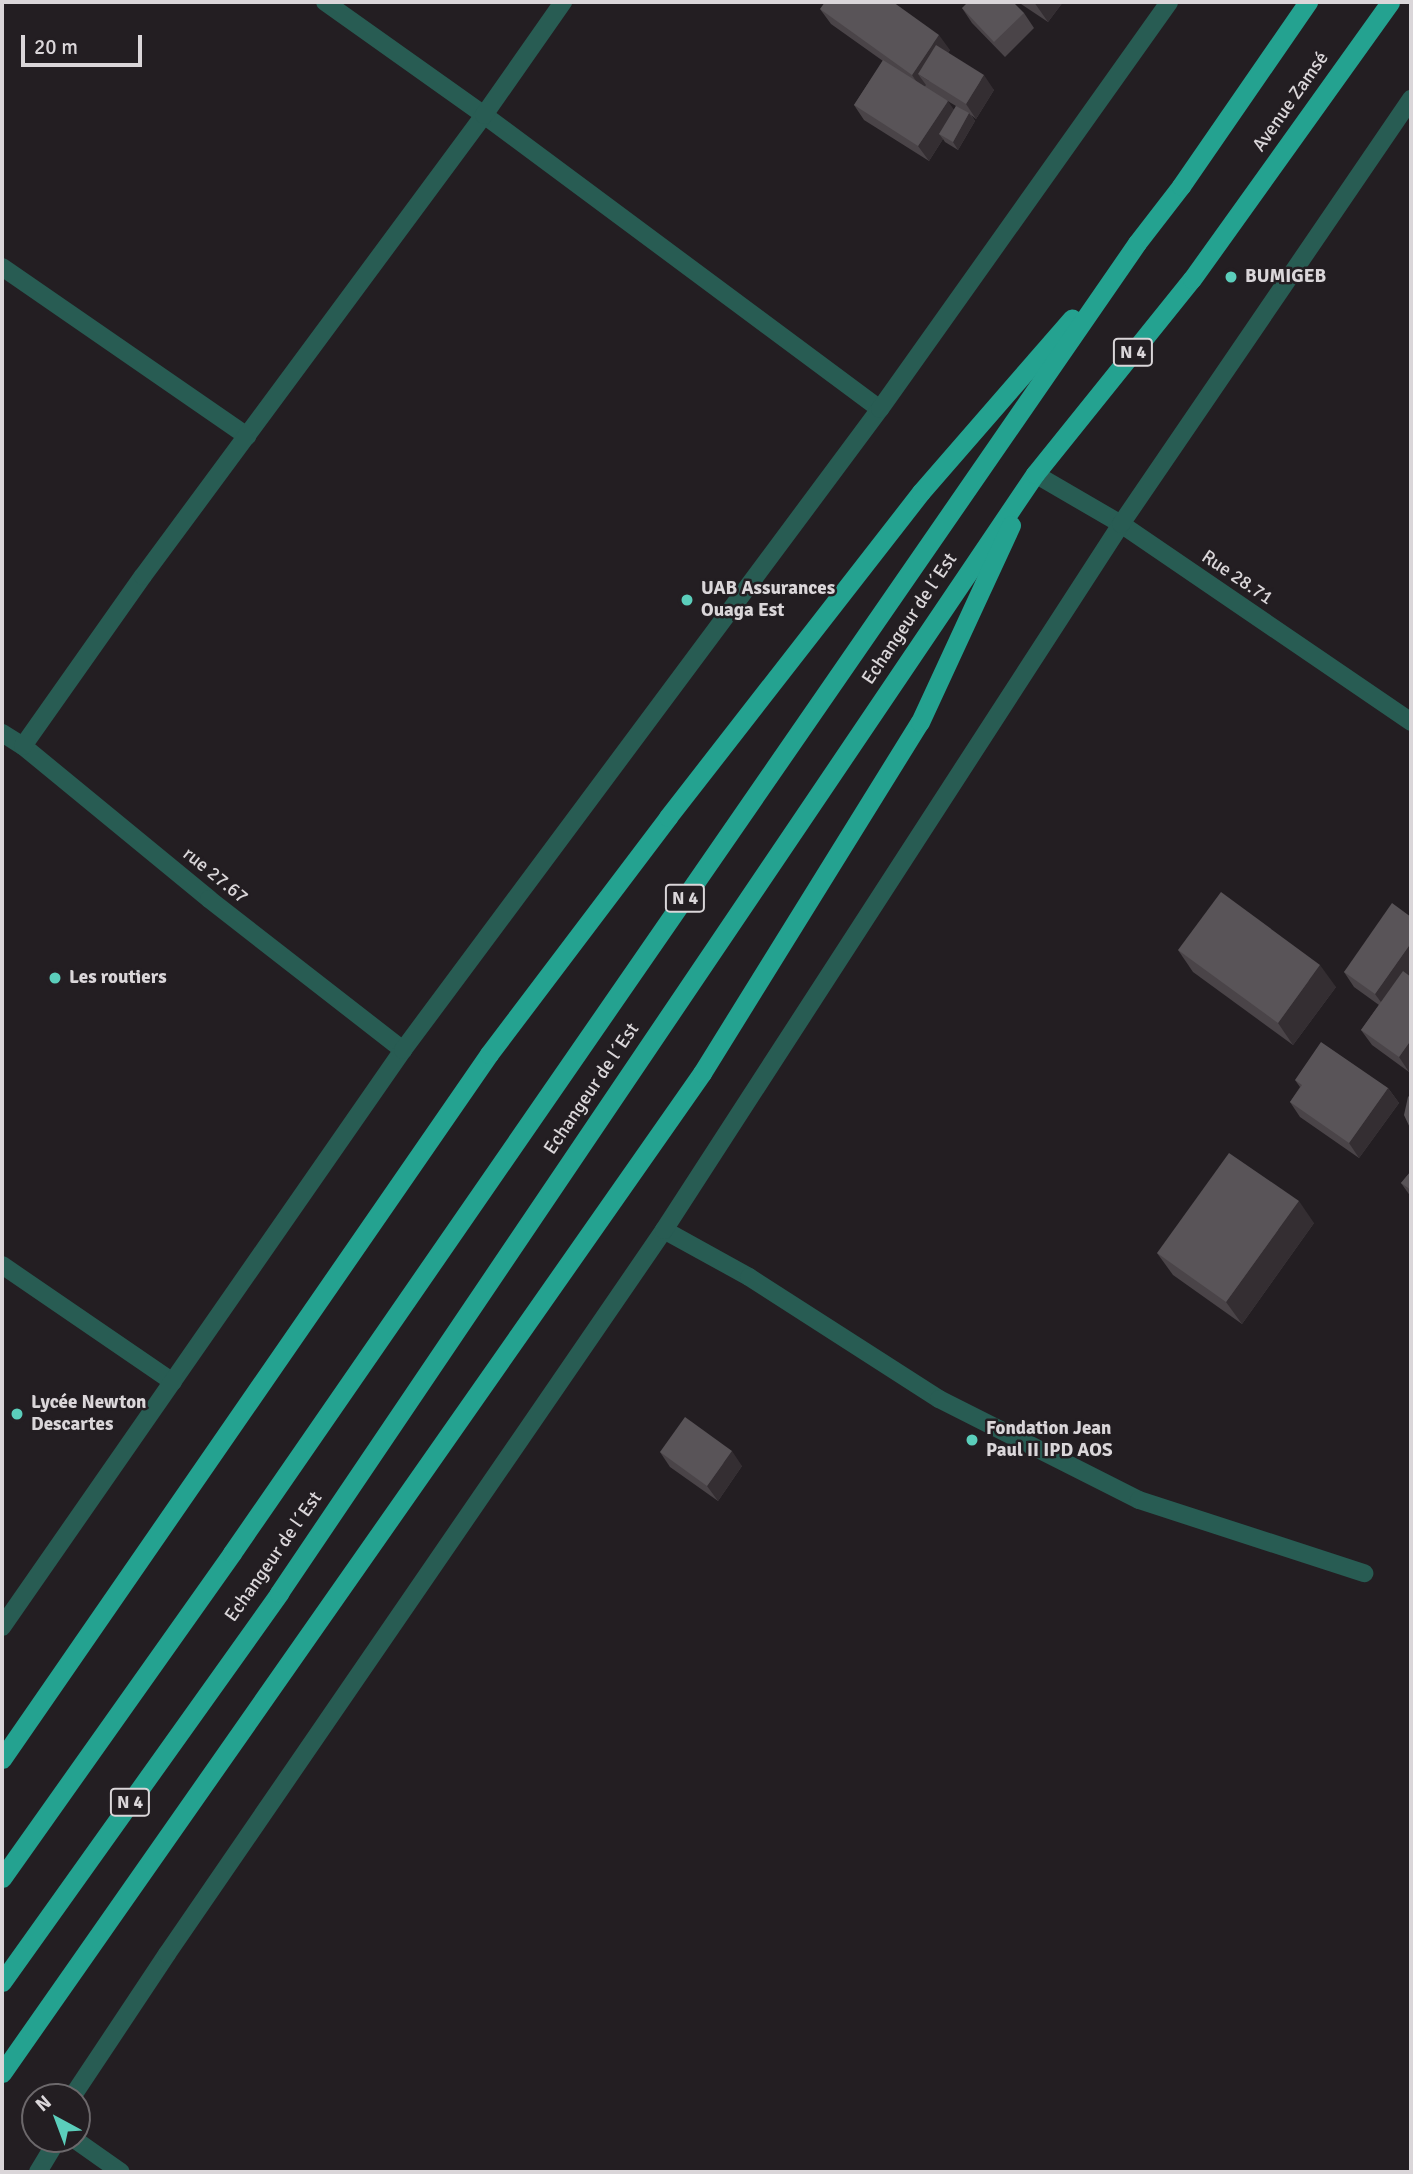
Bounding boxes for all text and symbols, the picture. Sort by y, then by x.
scale bar [24,21,145,65]
text: 20 m [34,34,78,60]
street label: Avenue Zamsé [1248,48,1334,156]
place label: BUMIGEB [1245,266,1326,288]
marker: BUMIGEB [1223,269,1239,285]
road number: N 4 [1112,338,1154,366]
street label: Rue 28.71 [1197,546,1277,610]
street label: Echangeur de l´Est [858,549,962,689]
place label: UAB Assurances Ouaga Est [701,578,835,622]
marker: UAB Assurances Ouaga Est [679,592,695,608]
street label: rue 27.67 [178,843,252,909]
road number: N 4 [664,884,706,912]
place label: Les routiers [69,967,167,989]
marker: Les routiers [47,970,63,986]
street label: Echangeur de l´Est [540,1019,644,1159]
place label: Lycée Newton Descartes [31,1392,146,1436]
marker: Lycée Newton Descartes [9,1406,25,1422]
place label: Fondation Jean Paul II IPD AOS [986,1418,1112,1462]
marker: Fondation Jean Paul II IPD AOS [964,1432,980,1448]
street label: Echangeur de l´Est [221,1488,327,1626]
road number: N 4 [109,1788,151,1816]
north arrow [21,2083,91,2153]
text: N [31,2090,56,2117]

